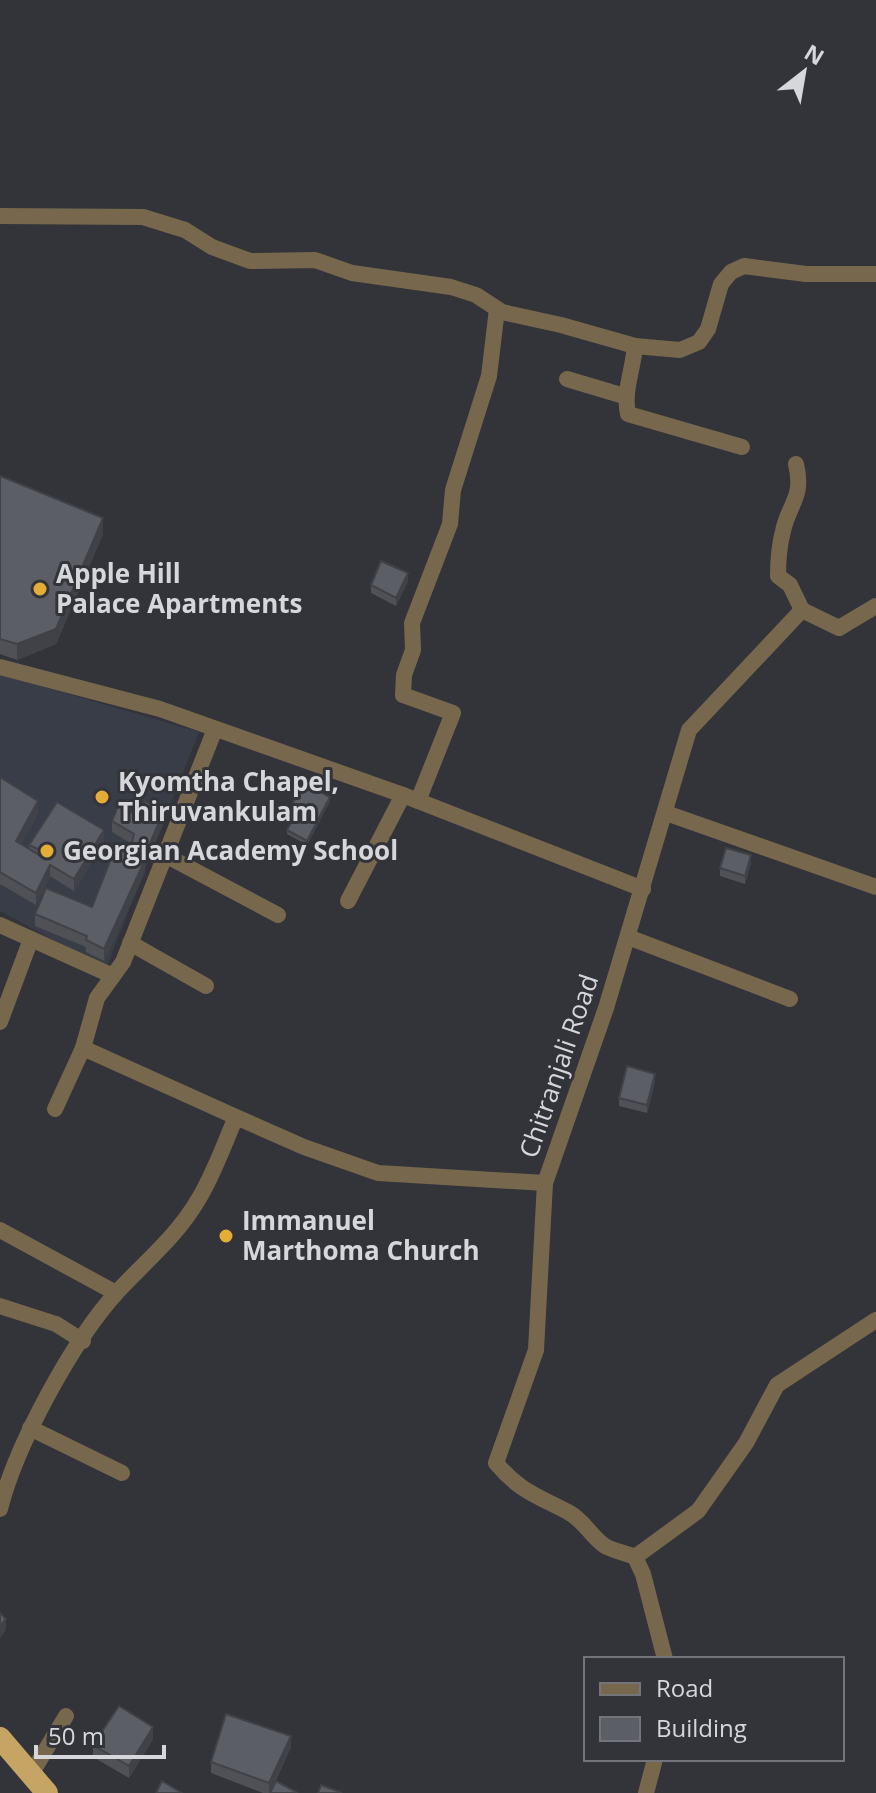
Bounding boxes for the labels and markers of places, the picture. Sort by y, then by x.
place label: Apple Hill Palace Apartments [56,555,303,621]
marker: Apple Hill Palace Apartments [31,580,49,598]
place label: Kyomtha Chapel, Thiruvankulam [118,763,339,829]
marker: Kyomtha Chapel, Thiruvankulam [93,788,111,806]
place label: Georgian Academy School [63,832,398,868]
marker: Georgian Academy School [38,842,56,860]
place label: Immanuel Marthoma Church [242,1202,480,1268]
marker: Immanuel Marthoma Church [217,1227,235,1245]

